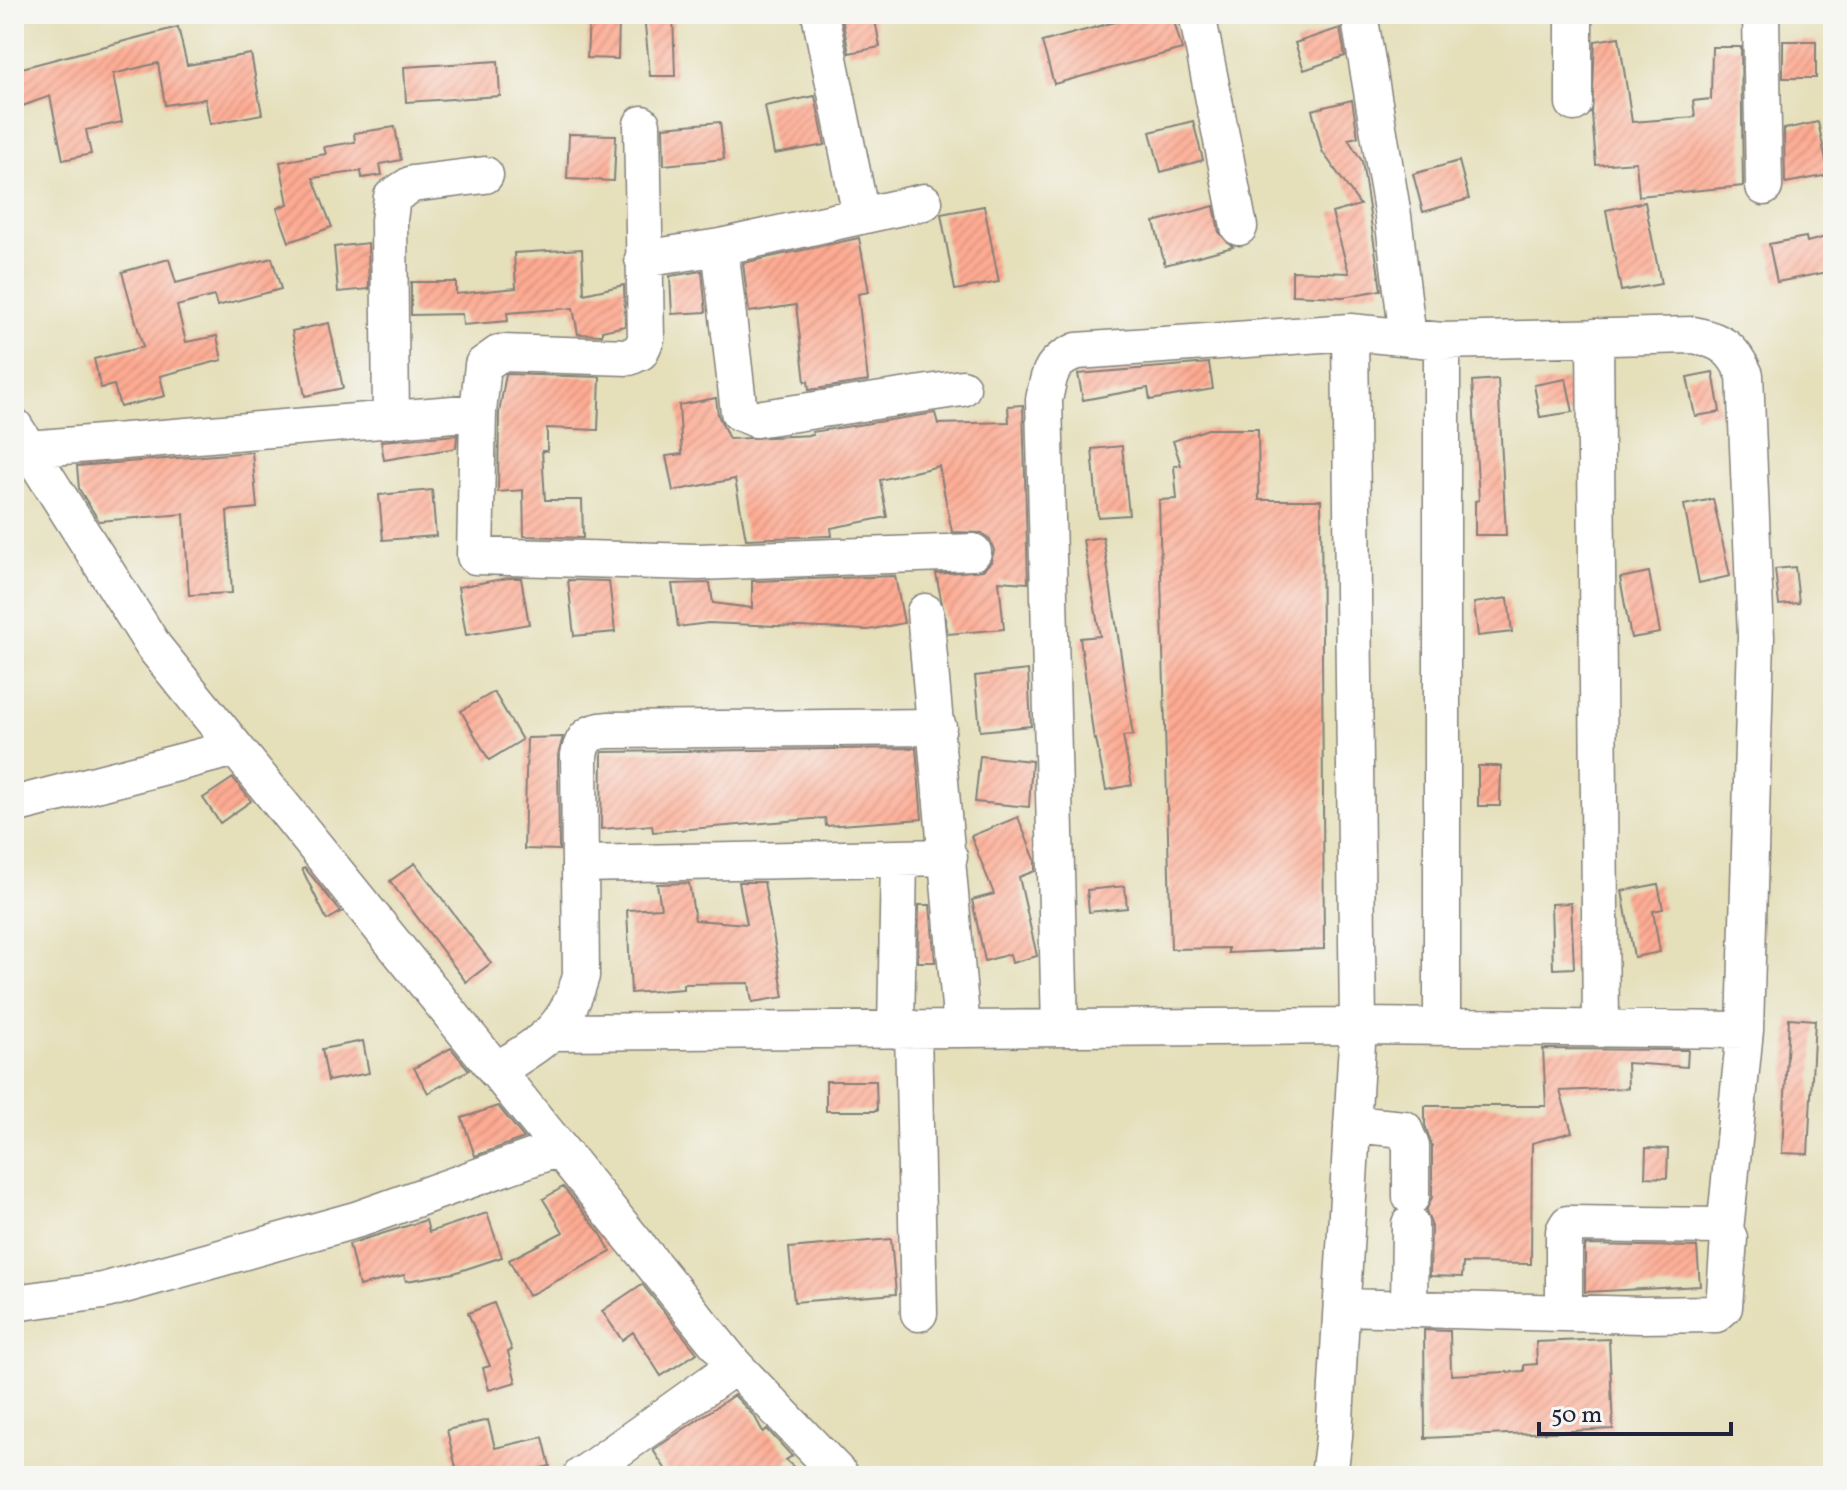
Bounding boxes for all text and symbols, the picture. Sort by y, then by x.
scale bar [1539,1386,1731,1436]
text: 50 m [1551,1399,1603,1433]

